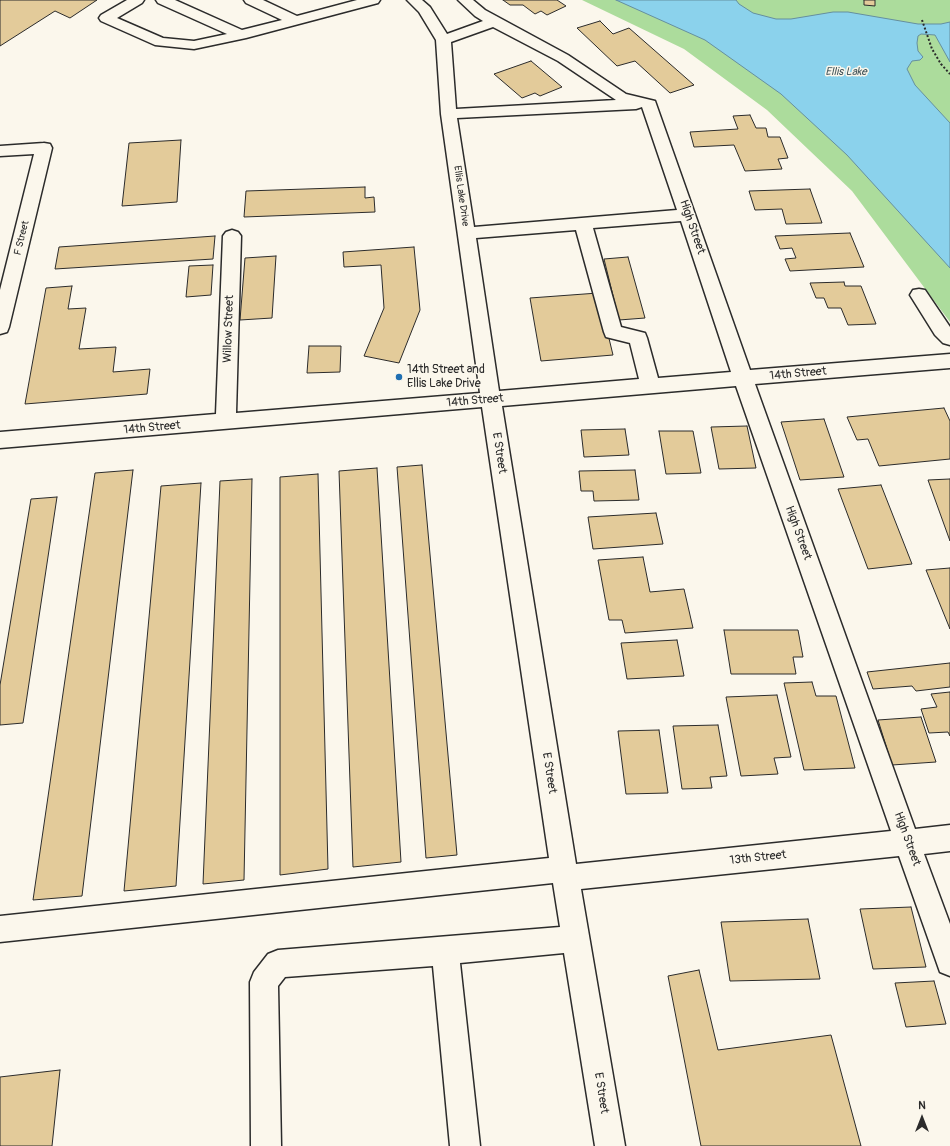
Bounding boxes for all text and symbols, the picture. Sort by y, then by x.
water label: Ellis Lake [825,65,867,79]
street label: Ellis Lake Drive [451,165,471,227]
street label: High Street [676,198,708,256]
street label: F Street [12,219,32,257]
street label: Willow Street [221,295,237,363]
place label: 14th Street and Ellis Lake Drive [407,363,485,391]
street label: 14th Street [769,364,827,384]
marker: 14th Street and Ellis Lake Drive [394,372,404,382]
street label: 14th Street [446,391,504,411]
street label: 14th Street [123,418,181,438]
street label: E Street [489,431,509,475]
street label: High Street [782,504,814,562]
street label: E Street [539,751,559,795]
street label: High Street [891,810,923,868]
street label: 13th Street [729,848,787,868]
street label: E Street [591,1071,611,1115]
north arrow [902,1098,942,1138]
text: N [918,1099,926,1112]

